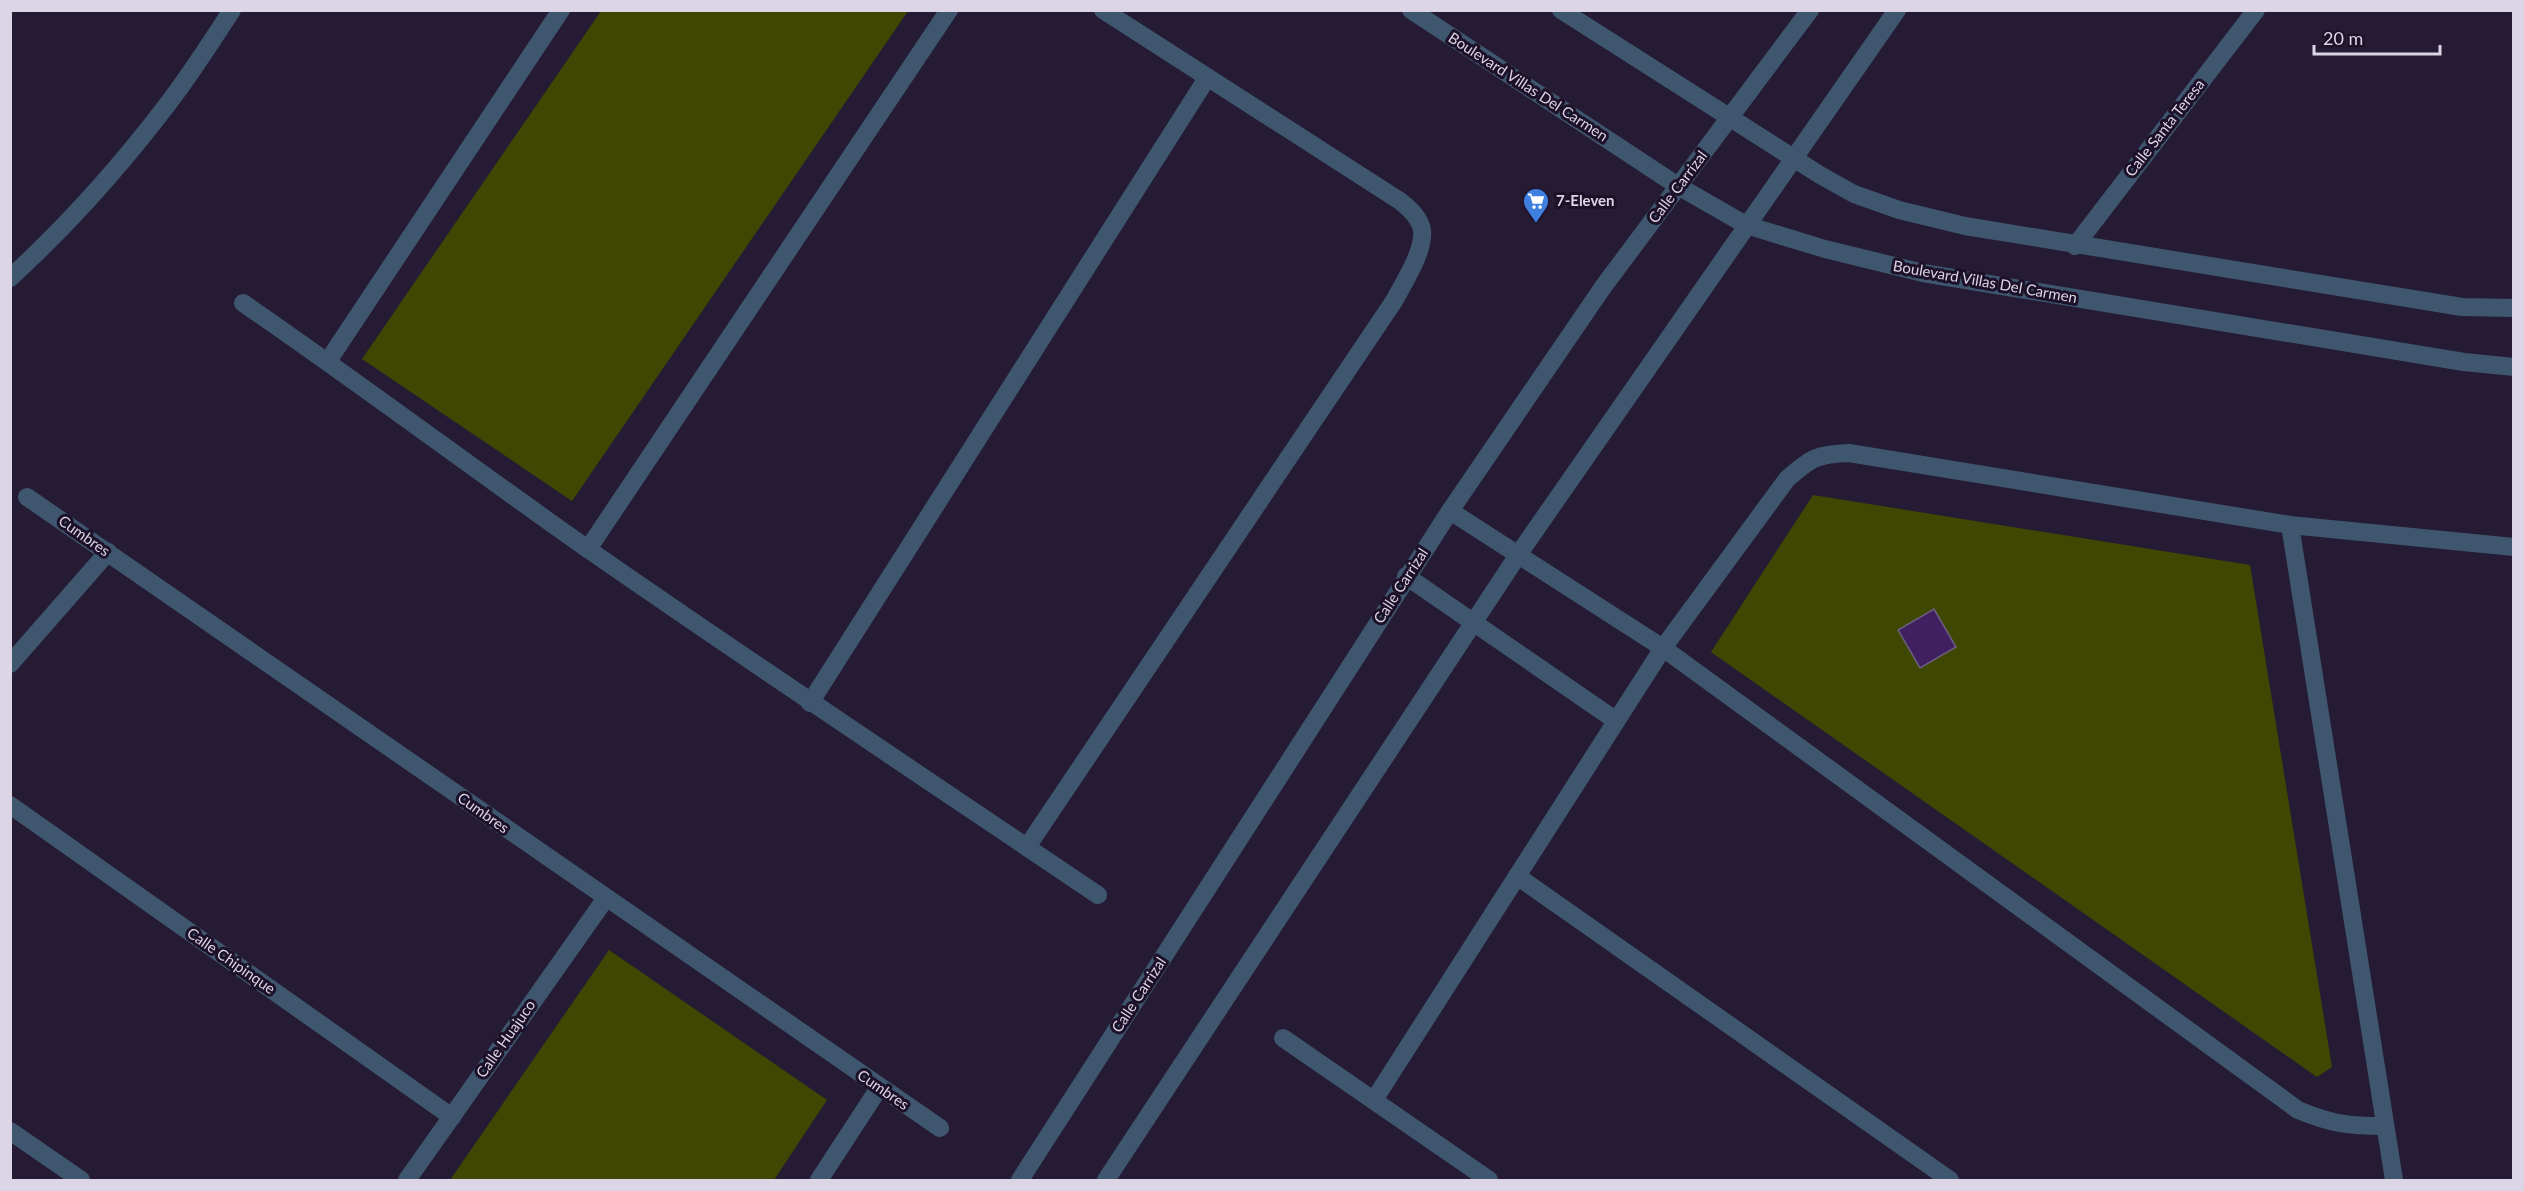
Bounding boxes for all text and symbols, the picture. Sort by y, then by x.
scale bar [2314,18,2440,56]
text: 20 m [2323,27,2363,49]
street label: Boulevard Villas Del Carmen [1445,28,1612,144]
street label: Calle Santa Teresa [2121,75,2208,180]
street label: Calle Carrizal [1644,147,1710,226]
supermarket icon: 7-Eleven [1521,186,1551,224]
place label: 7-Eleven [1556,191,1615,209]
street label: Boulevard Villas Del Carmen [1892,256,2079,306]
street label: Cumbres [55,511,114,559]
street label: Calle Carrizal [1369,544,1431,626]
street label: Cumbres [454,788,513,836]
street label: Calle Chipinque [184,923,279,997]
street label: Calle Carrizal [1107,953,1169,1035]
street label: Calle Huajuco [472,996,539,1081]
street label: Cumbres [854,1065,913,1113]

